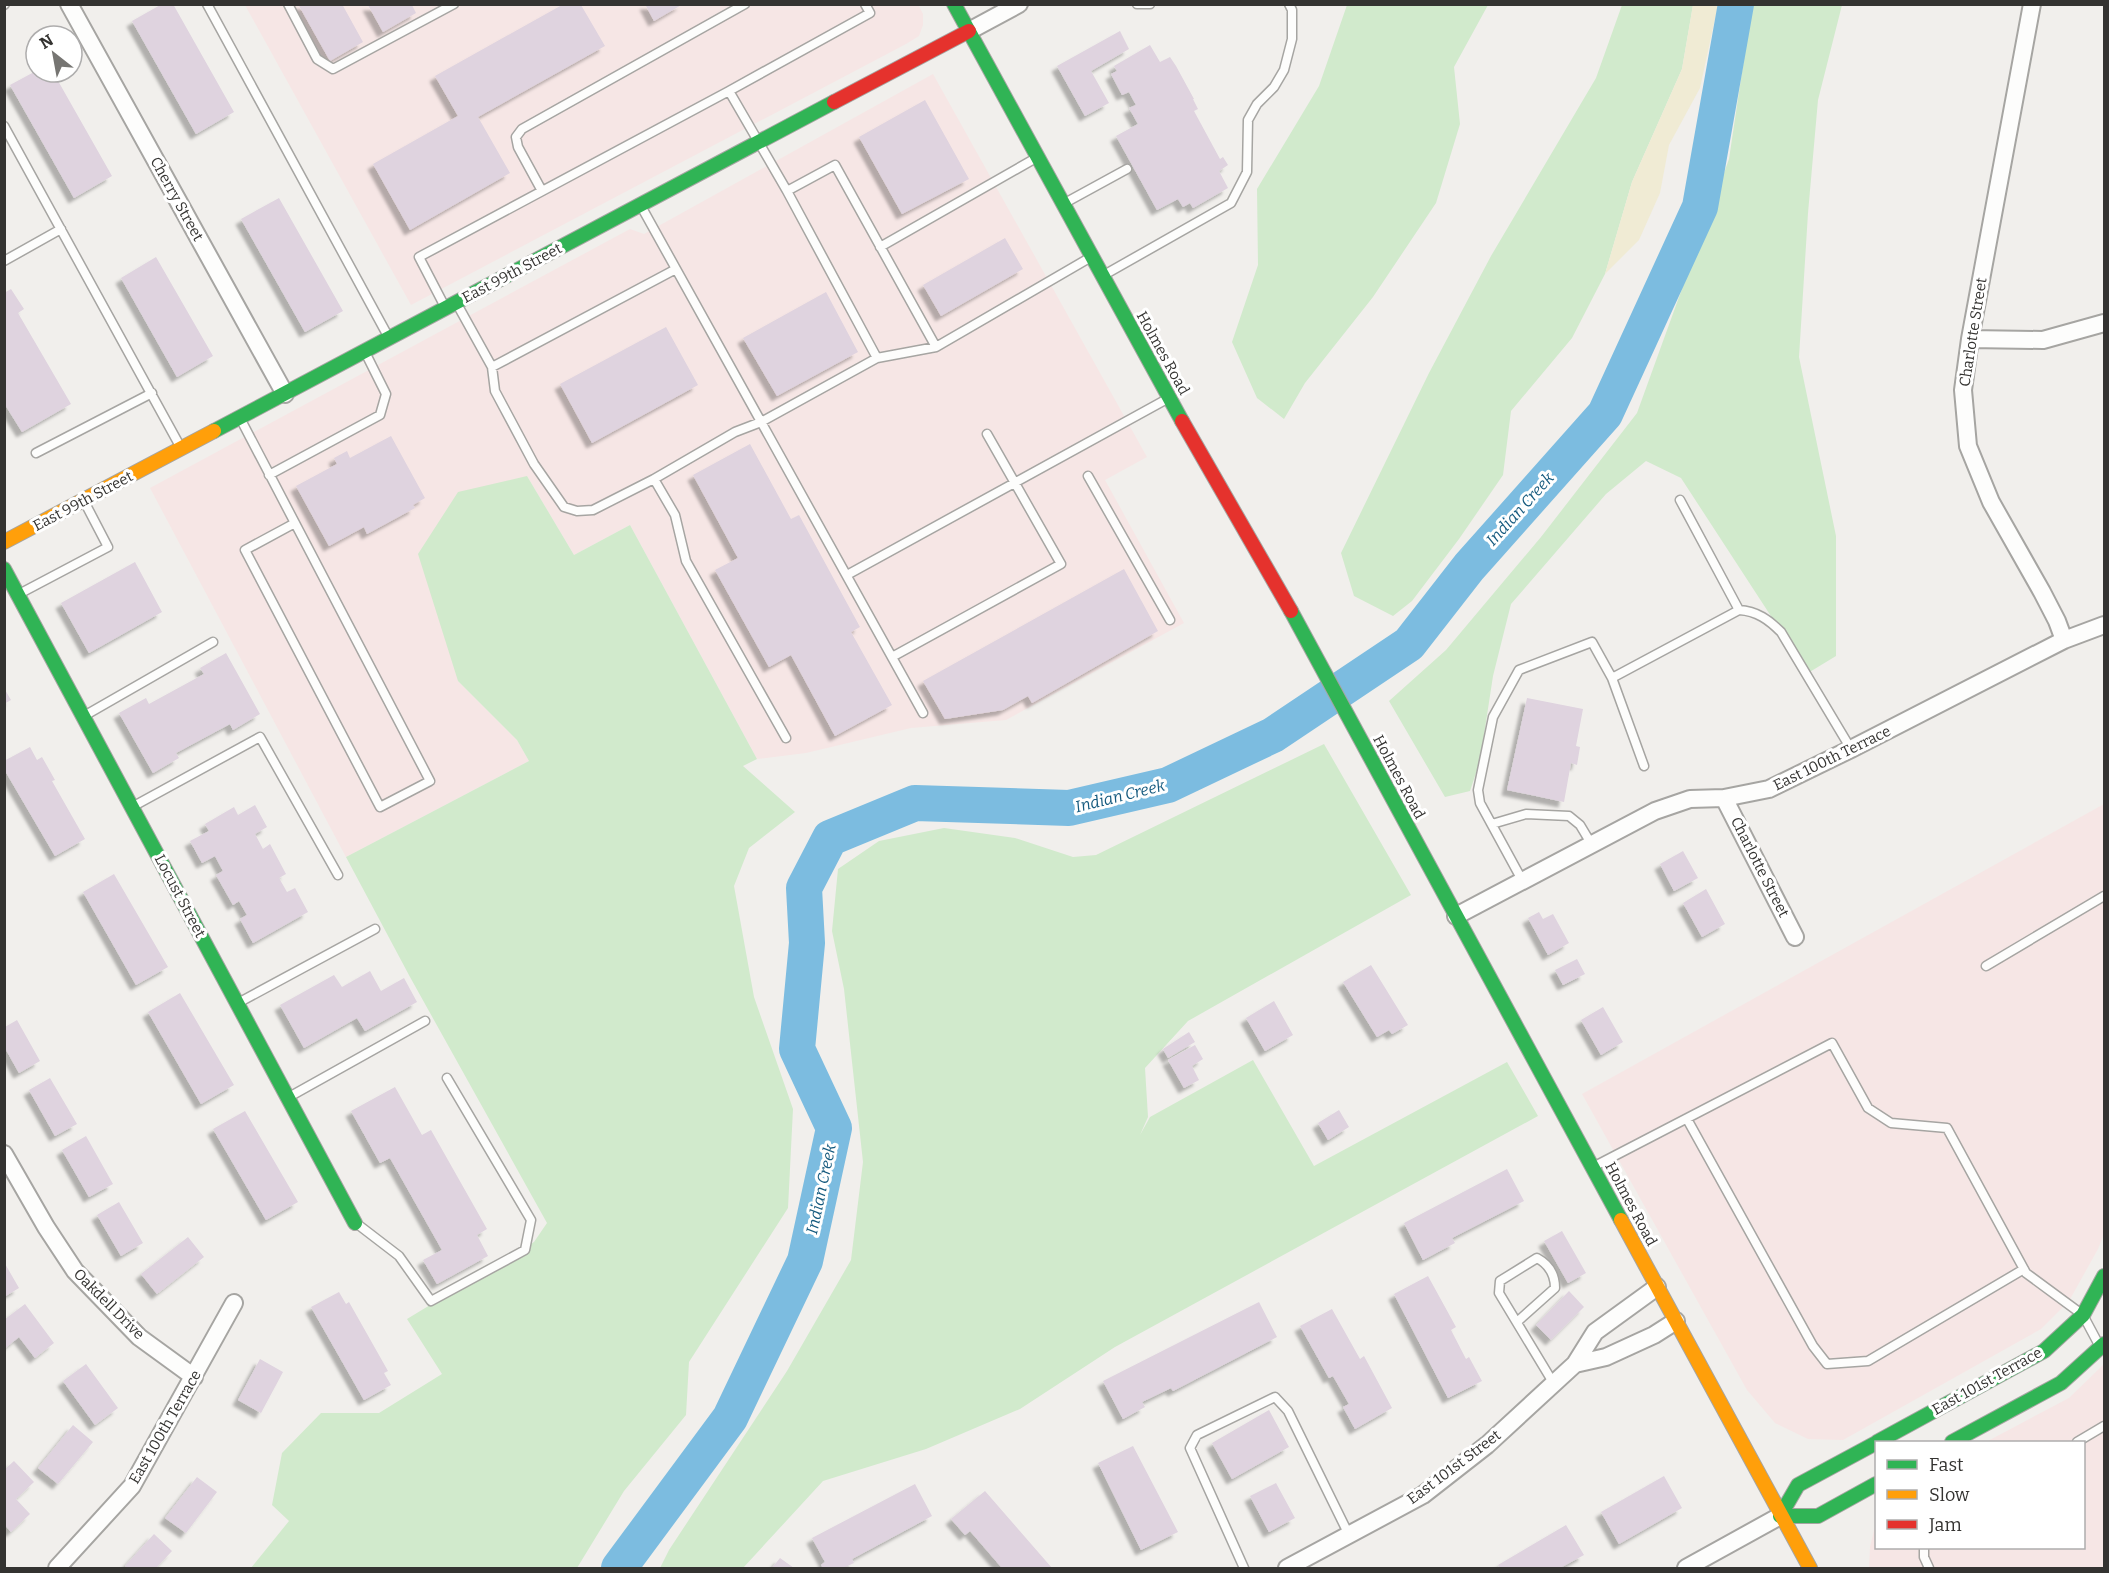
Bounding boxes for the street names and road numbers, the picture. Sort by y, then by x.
street label: Cherry Street [147,154,208,245]
street label: East 99th Street [459,239,565,307]
street label: Charlotte Street [1955,276,1991,388]
street label: Holmes Road [1133,308,1193,398]
street label: East 99th Street [30,467,136,535]
street label: East 100th Terrace [1770,722,1894,794]
street label: Holmes Road [1369,732,1429,822]
street label: Charlotte Street [1727,814,1793,921]
street label: Locust Street [151,851,210,941]
street label: Holmes Road [1601,1159,1661,1249]
street label: Oakdell Drive [70,1265,148,1343]
street label: East 101st Terrace [1929,1343,2045,1419]
street label: East 100th Terrace [125,1367,205,1487]
street label: East 101st Street [1404,1426,1505,1508]

